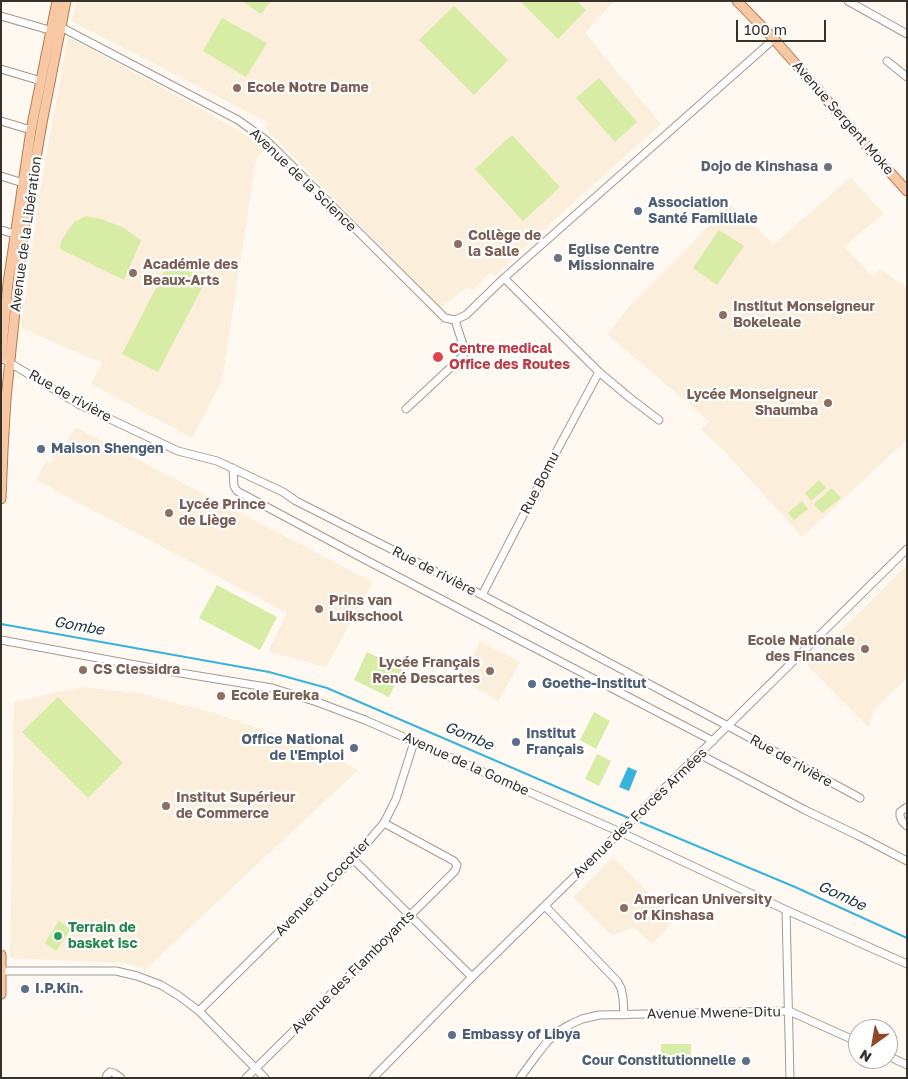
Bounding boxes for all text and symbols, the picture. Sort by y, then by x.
scale bar [738,10,828,42]
text: 100 m [744,20,787,38]
street label: Avenue Sergent Moke [789,57,897,179]
place label: Ecole Notre Dame [247,80,369,96]
marker: Ecole Notre Dame [231,82,243,94]
street label: Avenue de la Science [246,125,360,235]
street label: Avenue de la Libération [7,155,45,313]
place label: Dojo de Kinshasa [701,159,818,175]
marker: Dojo de Kinshasa [822,161,834,173]
place label: Association Santé Familliale [648,195,758,228]
marker: Association Santé Familliale [632,205,644,217]
place label: Collège de la Salle [468,228,541,260]
marker: Collège de la Salle [452,238,464,250]
place label: Eglise Centre Missionnaire [568,242,659,274]
marker: Eglise Centre Missionnaire [552,252,564,264]
place label: Académie des Beaux-Arts [143,257,238,290]
marker: Académie des Beaux-Arts [127,267,139,279]
place label: Institut Monseigneur Bokeleale [733,299,875,332]
marker: Institut Monseigneur Bokeleale [717,309,729,321]
place label: Centre medical Office des Routes [449,341,570,374]
marker: Centre medical Office des Routes [431,350,445,364]
street label: Rue de rivière [26,366,114,426]
place label: Lycée Monseigneur Shaumba [686,387,818,420]
marker: Lycée Monseigneur Shaumba [822,397,834,409]
place label: Maison Shengen [51,441,164,457]
marker: Maison Shengen [35,443,47,455]
street label: Rue Bomu [517,449,563,517]
place label: Lycée Prince de Liège [179,497,266,530]
marker: Lycée Prince de Liège [163,507,175,519]
street label: Rue de rivière [389,543,479,599]
place label: Prins van Luikschool [329,593,403,626]
marker: Prins van Luikschool [313,603,325,615]
water label: Gombe [52,613,106,639]
place label: Ecole Nationale des Finances [747,633,855,666]
marker: Ecole Nationale des Finances [859,643,871,655]
place label: Lycée Français René Descartes [372,655,480,688]
place label: CS Clessidra [93,662,180,678]
marker: CS Clessidra [77,664,89,676]
marker: Lycée Français René Descartes [484,665,496,677]
place label: Goethe-Institut [542,676,646,692]
marker: Goethe-Institut [526,678,538,690]
place label: Ecole Eureka [231,688,319,704]
marker: Ecole Eureka [215,690,227,702]
water label: Gombe [442,718,496,754]
place label: Institut Français [526,726,584,759]
street label: Avenue de la Gombe [400,729,532,799]
street label: Rue de rivière [747,731,835,791]
place label: Office National de l'Emploi [241,732,344,764]
marker: Institut Français [510,736,522,748]
marker: Office National de l'Emploi [348,742,360,754]
street label: Avenue des Forces Armées [569,744,711,882]
place label: Institut Supérieur de Commerce [176,790,295,822]
marker: Institut Supérieur de Commerce [160,800,172,812]
street label: Avenue du Cocotier [272,834,374,940]
water label: Gombe [815,877,869,915]
place label: American University of Kinshasa [634,892,772,924]
marker: American University of Kinshasa [618,902,630,914]
street label: Avenue des Flamboyants [288,907,418,1037]
place label: Terrain de basket isc [68,920,137,952]
marker: Terrain de basket isc [52,930,64,942]
place label: I.P.Kin. [35,981,83,997]
marker: I.P.Kin. [19,983,31,995]
street label: Avenue Mwene-Ditu [647,1003,781,1023]
north arrow [848,1019,898,1069]
place label: Embassy of Libya [462,1027,580,1043]
marker: Embassy of Libya [446,1029,458,1041]
text: N [856,1046,874,1066]
place label: Cour Constitutionnelle [582,1053,736,1069]
marker: Cour Constitutionnelle [740,1055,752,1067]

